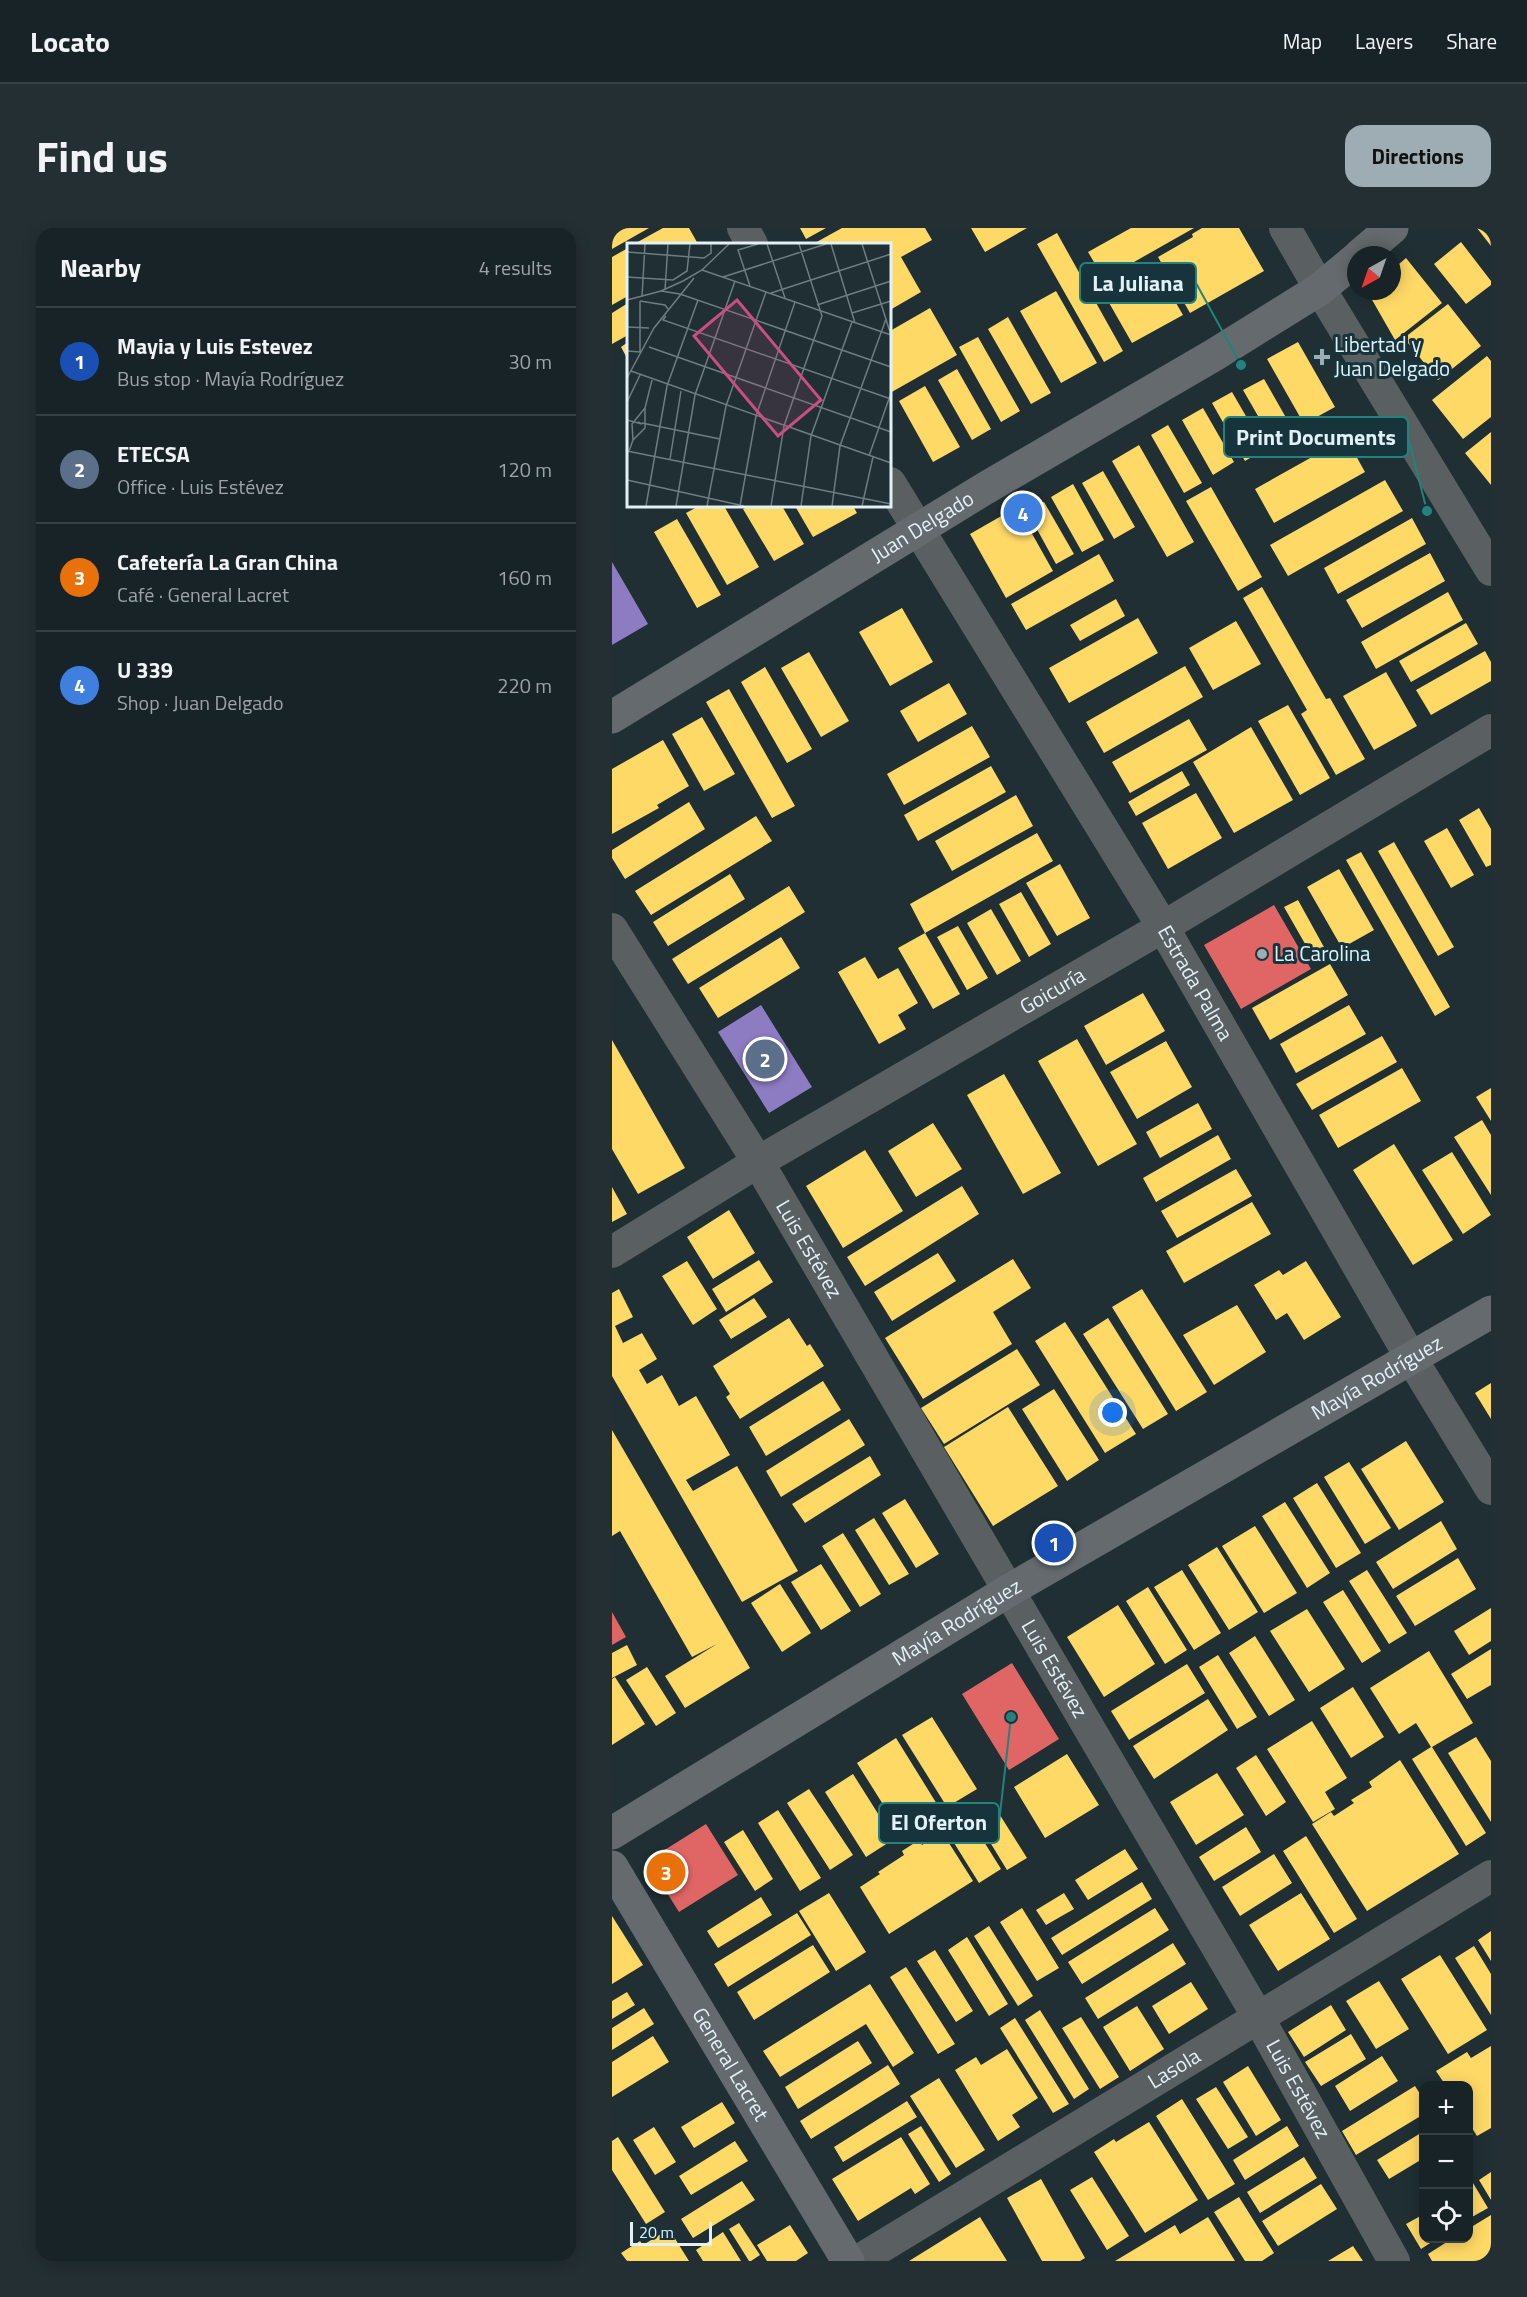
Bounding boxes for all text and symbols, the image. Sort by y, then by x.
text: Locato [30,20,110,63]
text: Map [1283,25,1322,57]
text: Layers [1355,25,1413,57]
text: Share [1446,25,1497,57]
text: Find us [36,124,168,188]
button: Directions [1345,125,1491,187]
inset map [627,243,891,507]
north arrow [1347,246,1401,300]
text: Nearby [60,248,141,287]
text: 4 results [479,252,552,283]
callout: La Juliana [1080,263,1196,303]
text: La Juliana [1092,266,1184,300]
place label: Libertad y Juan Delgado [1334,328,1450,384]
text: Mayia y Luis Estevez [117,329,313,363]
text: 1 [74,346,85,377]
text: 30 m [508,346,552,377]
marker: Libertad y Juan Delgado [1315,350,1329,364]
text: Bus stop · Mayía Rodríguez [117,363,344,394]
callout: Print Documents [1224,417,1408,457]
text: Print Documents [1236,420,1396,454]
text: ETECSA [117,437,190,471]
text: 2 [74,454,85,485]
text: 120 m [497,454,552,485]
text: Office · Luis Estévez [117,471,284,502]
street label: Juan Delgado [864,482,980,570]
pin: 4 [1004,490,1042,536]
text: Cafetería La Gran China [117,545,338,579]
text: 3 [74,562,85,593]
text: 160 m [497,562,552,593]
text: Café · General Lacret [117,579,289,610]
text: U 339 [117,653,173,687]
text: 4 [74,670,85,701]
text: 220 m [497,670,552,701]
text: Shop · Juan Delgado [117,687,283,718]
street label: Estrada Palma [1150,919,1242,1047]
place label: La Carolina [1274,937,1371,969]
marker: La Carolina [1255,947,1269,961]
street label: Goicuría [1013,958,1091,1022]
pin: 2 [746,1036,784,1082]
street label: Luis Estévez [768,1193,851,1304]
street label: Mayía Rodríguez [1305,1326,1448,1428]
your location [1098,1398,1127,1427]
pin: 1 [1034,1520,1074,1566]
street label: Mayía Rodríguez [885,1570,1027,1673]
street label: Luis Estévez [1014,1613,1097,1724]
callout: El Oferton [879,1803,999,1843]
text: El Oferton [891,1805,987,1839]
pin: 3 [646,1850,686,1894]
street label: General Lacret [685,2001,778,2127]
street label: Luis Estévez [1258,2033,1340,2144]
street label: Lasola [1141,2039,1207,2096]
map controls [1419,2081,1473,2243]
button: + [1419,2081,1473,2135]
button: − [1419,2135,1473,2189]
button: locate [1419,2189,1473,2243]
scale bar [630,2219,712,2246]
text: 20 m [639,2220,674,2244]

